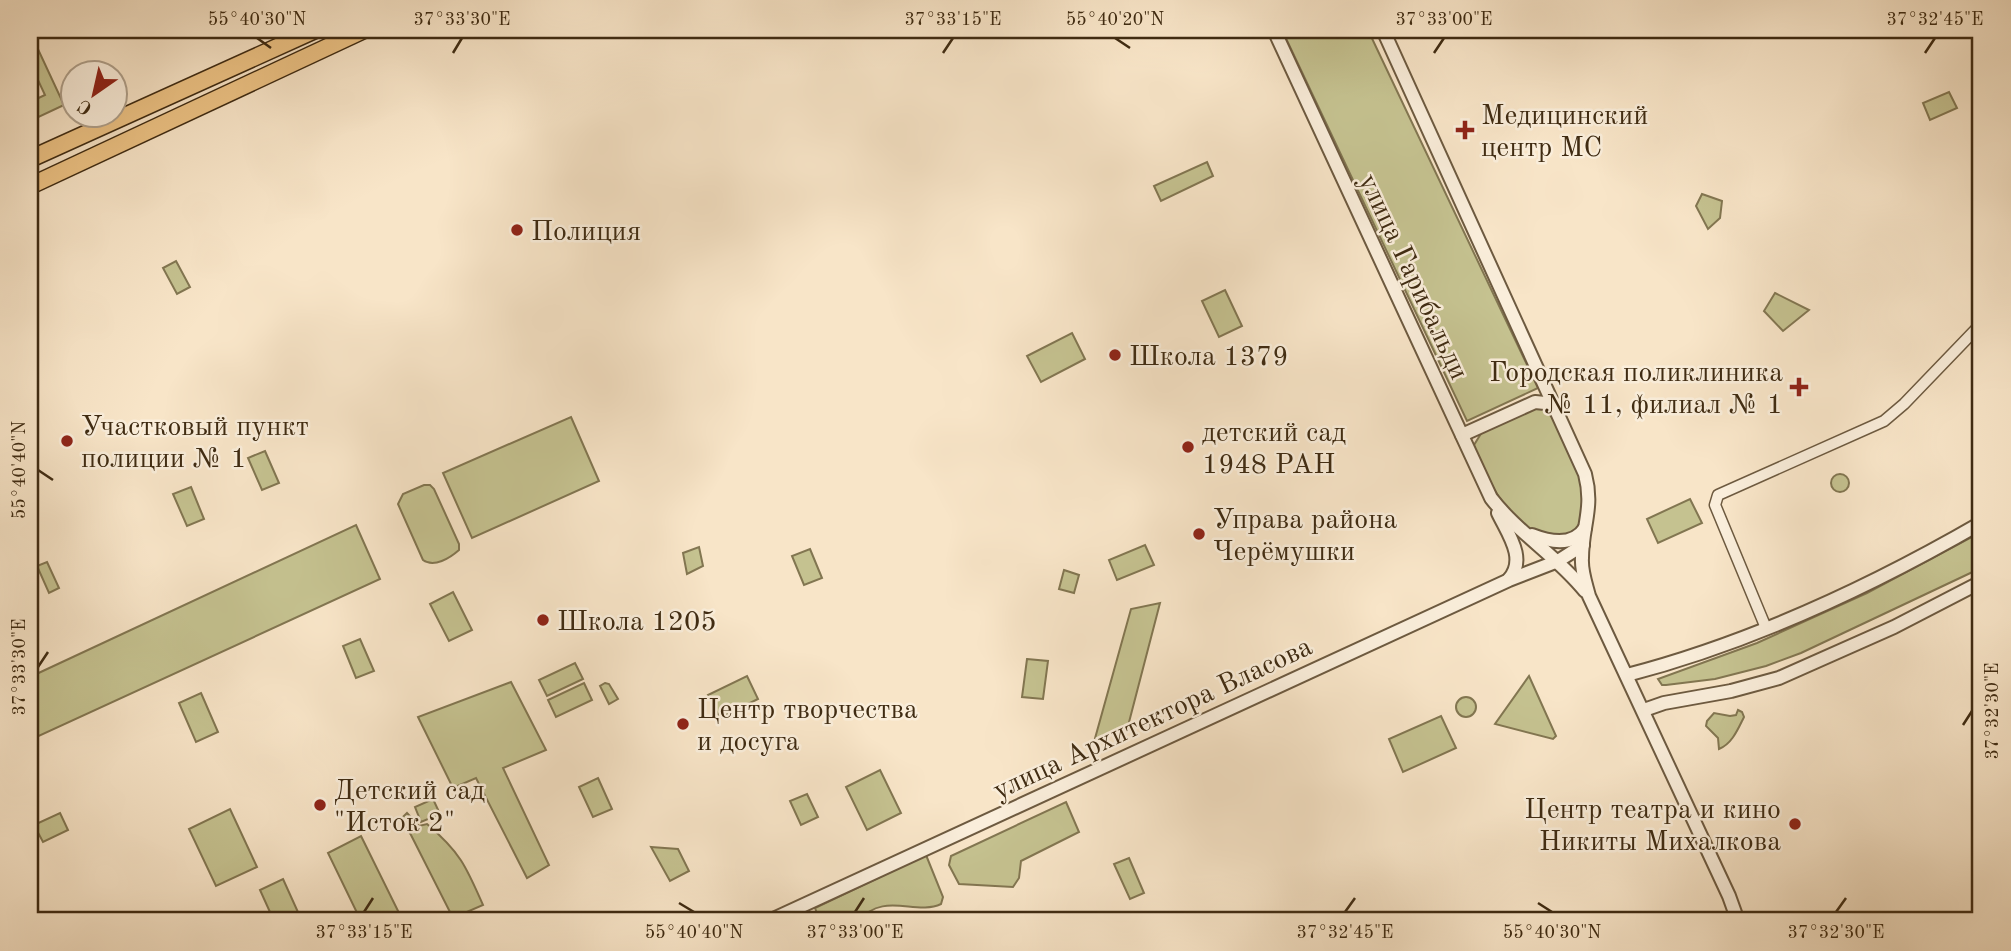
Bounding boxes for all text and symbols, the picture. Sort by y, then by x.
text: 55°40'30"N [208,11,306,29]
text: 37°33'30"E [414,11,510,29]
text: 37°33'15"E [905,11,1001,29]
text: 55°40'20"N [1066,11,1164,29]
text: 37°33'00"E [1396,11,1492,29]
text: 37°32'45"E [1887,11,1983,29]
north arrow [60,60,130,130]
text: С [75,95,96,117]
place label: Медицинский центр МС [1481,103,1648,163]
marker: Медицинский центр МС [1455,120,1475,140]
street label: улица Гарибальди [1352,170,1472,384]
place label: Полиция [531,219,641,247]
marker: Полиция [509,222,525,238]
place label: Школа 1379 [1129,344,1289,372]
marker: Школа 1379 [1107,347,1123,363]
place label: Городская поликлиника № 11, филиал № 1 [1489,360,1783,420]
marker: Городская поликлиника № 11, филиал № 1 [1789,377,1809,397]
place label: Участковый пункт полиции № 1 [81,414,309,474]
place label: детский сад 1948 РАН [1202,420,1346,480]
text: 55°40'40"N [11,421,29,519]
marker: Участковый пункт полиции № 1 [59,433,75,449]
marker: детский сад 1948 РАН [1180,439,1196,455]
place label: Управа района Черёмушки [1213,507,1398,567]
marker: Управа района Черёмушки [1191,526,1207,542]
place label: Школа 1205 [557,609,717,637]
marker: Школа 1205 [535,612,551,628]
text: 37°33'30"E [11,619,29,715]
street label: улица Архитектора Власова [989,633,1317,806]
text: 37°32'30"E [1984,663,2002,759]
place label: Центр творчества и досуга [697,697,918,757]
marker: Центр творчества и досуга [675,716,691,732]
place label: Детский сад "Исток 2" [334,778,485,838]
marker: Детский сад "Исток 2" [312,797,328,813]
place label: Центр театра и кино Никиты Михалкова [1524,797,1781,857]
marker: Центр театра и кино Никиты Михалкова [1787,816,1803,832]
text: 37°33'15"E [316,924,412,942]
text: 55°40'40"N [645,924,743,942]
text: 37°33'00"E [807,924,903,942]
text: 37°32'45"E [1297,924,1393,942]
text: 55°40'30"N [1503,924,1601,942]
text: 37°32'30"E [1788,924,1884,942]

